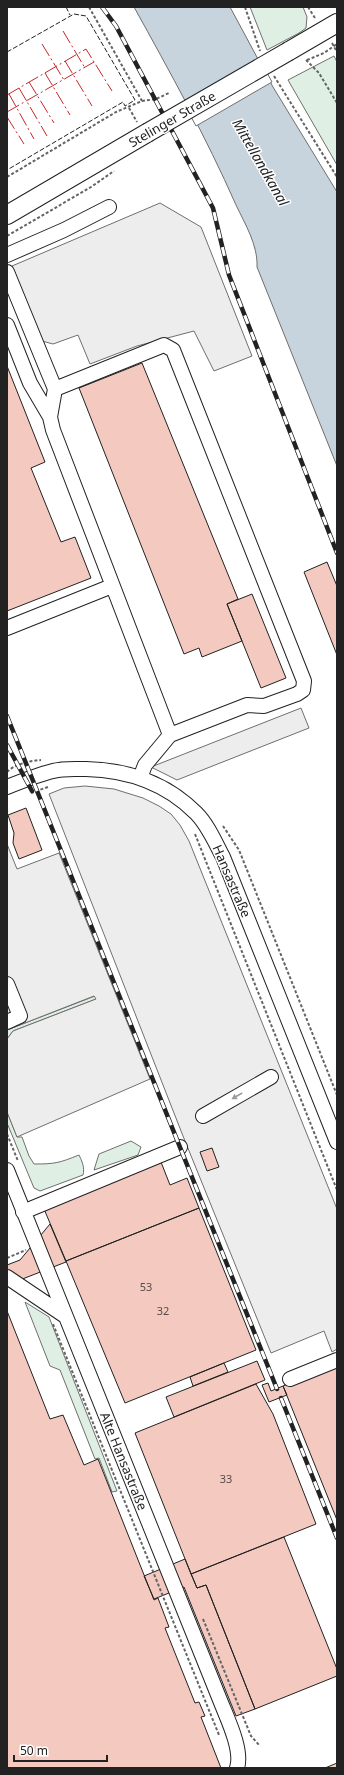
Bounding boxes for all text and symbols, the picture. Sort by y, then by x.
street label: Stelinger Straße [125,87,219,151]
water label: Mittellandkanal [228,115,294,209]
street label: Hansastraße [209,842,255,920]
one-way arrow [232,1093,243,1100]
house number: 53 [140,1279,152,1294]
house number: 32 [157,1303,169,1318]
street label: Alte Hansastraße [96,1409,152,1513]
house number: 33 [220,1471,232,1486]
scale bar [14,1737,107,1763]
text: 50 m [20,1742,48,1759]

